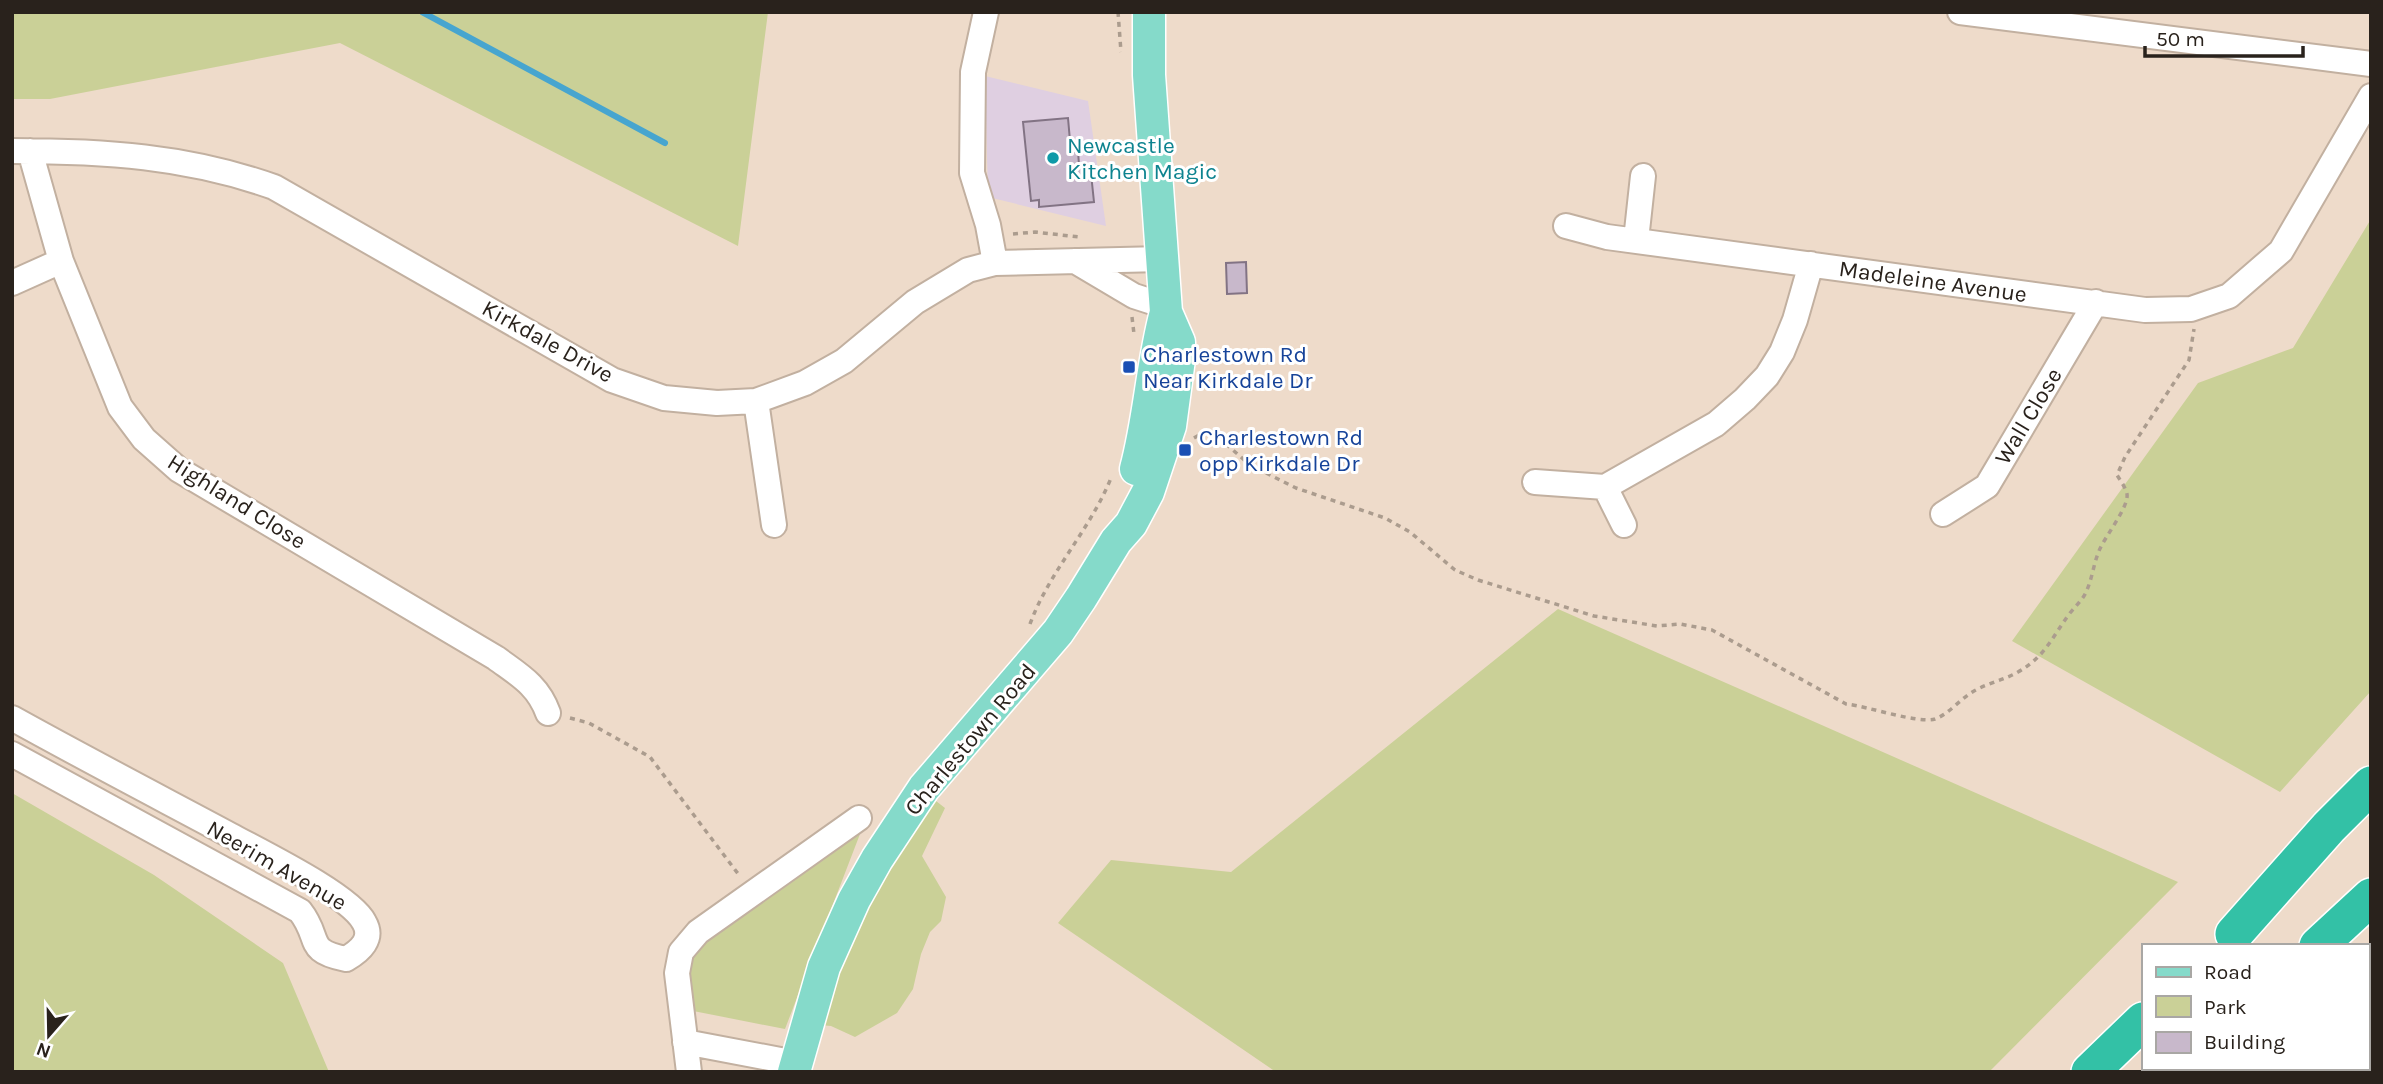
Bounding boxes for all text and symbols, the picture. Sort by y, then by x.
scale bar [2145,14,2302,58]
text: 50 m [2156,27,2205,51]
place label: Newcastle Kitchen Magic [1067,132,1217,185]
marker: Newcastle Kitchen Magic [1045,150,1061,166]
street label: Madeleine Avenue [1837,255,2029,308]
street label: Kirkdale Drive [477,294,618,389]
place label: Charlestown Rd Near Kirkdale Dr [1143,341,1313,394]
marker: Charlestown Rd Near Kirkdale Dr [1121,359,1137,375]
street label: Wall Close [1989,363,2068,469]
place label: Charlestown Rd opp Kirkdale Dr [1199,424,1363,477]
marker: Charlestown Rd opp Kirkdale Dr [1177,442,1193,458]
street label: Highland Close [163,448,311,555]
street label: Charlestown Road [899,658,1042,821]
street label: Neerim Avenue [202,814,352,916]
legend [2142,944,2369,1070]
text: Road [2204,960,2252,984]
text: Park [2204,995,2247,1019]
north arrow [14,1000,84,1070]
text: Building [2204,1030,2285,1054]
text: N [33,1037,54,1063]

